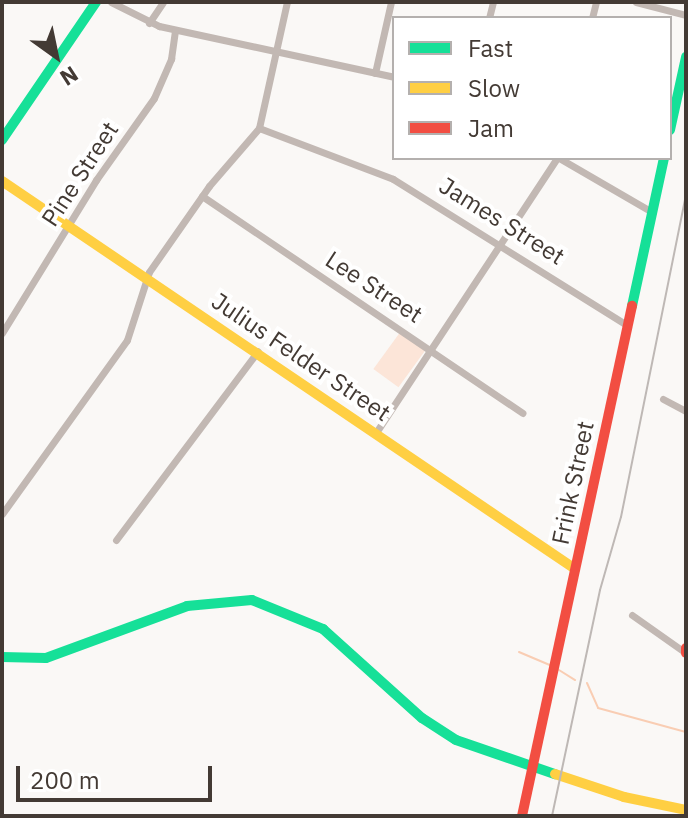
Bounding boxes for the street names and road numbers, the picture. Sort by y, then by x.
street label: Pine Street [36,116,124,232]
street label: James Street [434,171,570,271]
street label: Lee Street [320,245,428,329]
street label: Julius Felder Street [206,287,396,427]
street label: Frink Street [546,419,600,547]

